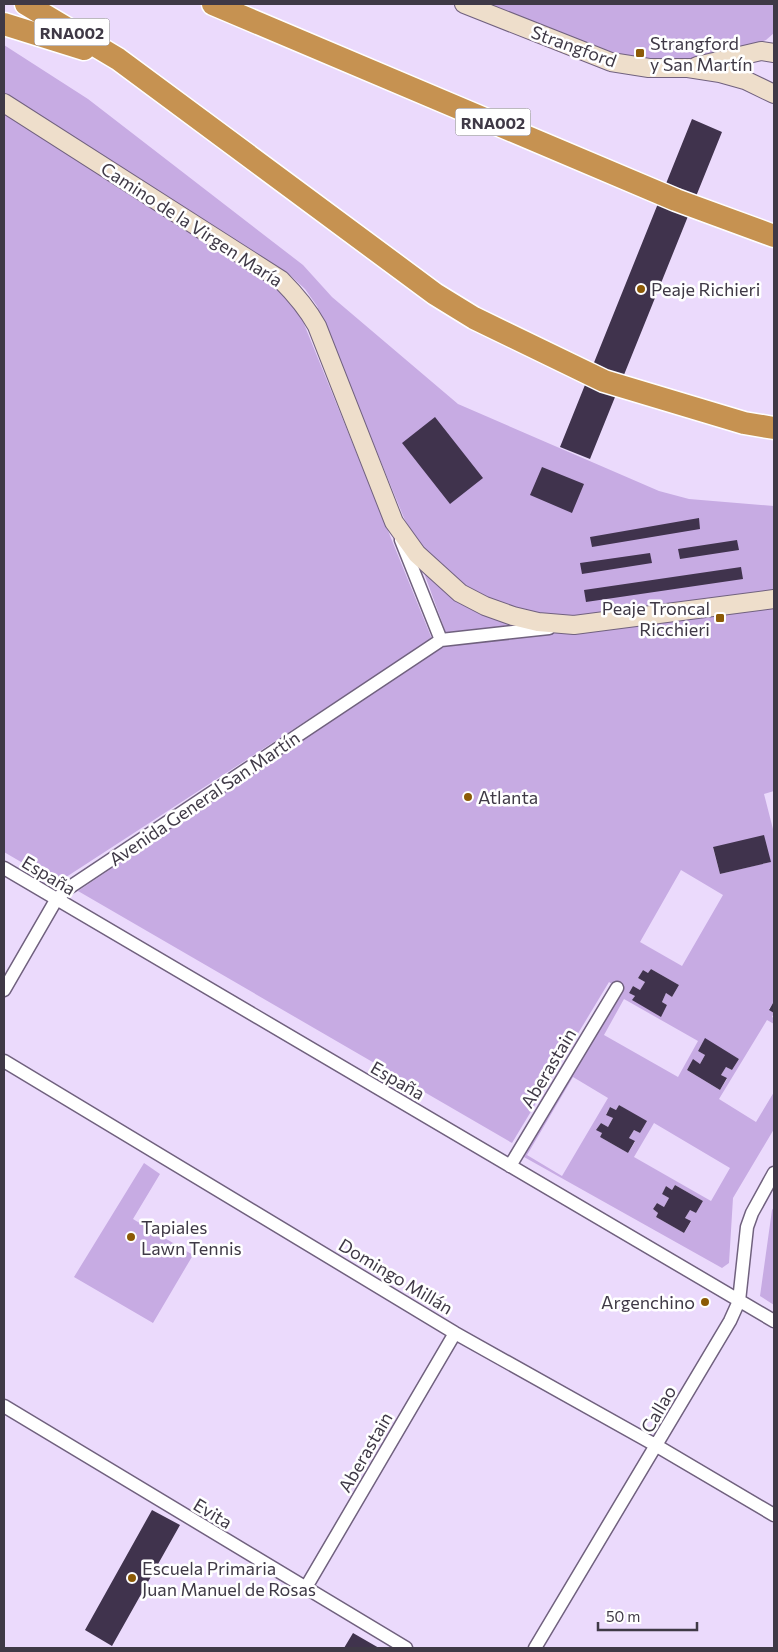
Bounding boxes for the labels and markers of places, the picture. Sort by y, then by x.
place label: Strangford y San Martín [650,32,752,75]
marker: Strangford y San Martín [634,47,646,59]
place label: Peaje Richieri [651,278,760,300]
marker: Peaje Richieri [635,283,647,295]
place label: Peaje Troncal Ricchieri [602,597,710,640]
marker: Peaje Troncal Ricchieri [714,612,726,624]
place label: Atlanta [478,786,538,808]
marker: Atlanta [462,791,474,803]
place label: Tapiales Lawn Tennis [141,1216,242,1259]
marker: Tapiales Lawn Tennis [125,1231,137,1243]
place label: Argenchino [601,1291,695,1313]
marker: Argenchino [699,1296,711,1308]
place label: Escuela Primaria Juan Manuel de Rosas [142,1557,316,1600]
marker: Escuela Primaria Juan Manuel de Rosas [126,1572,138,1584]

